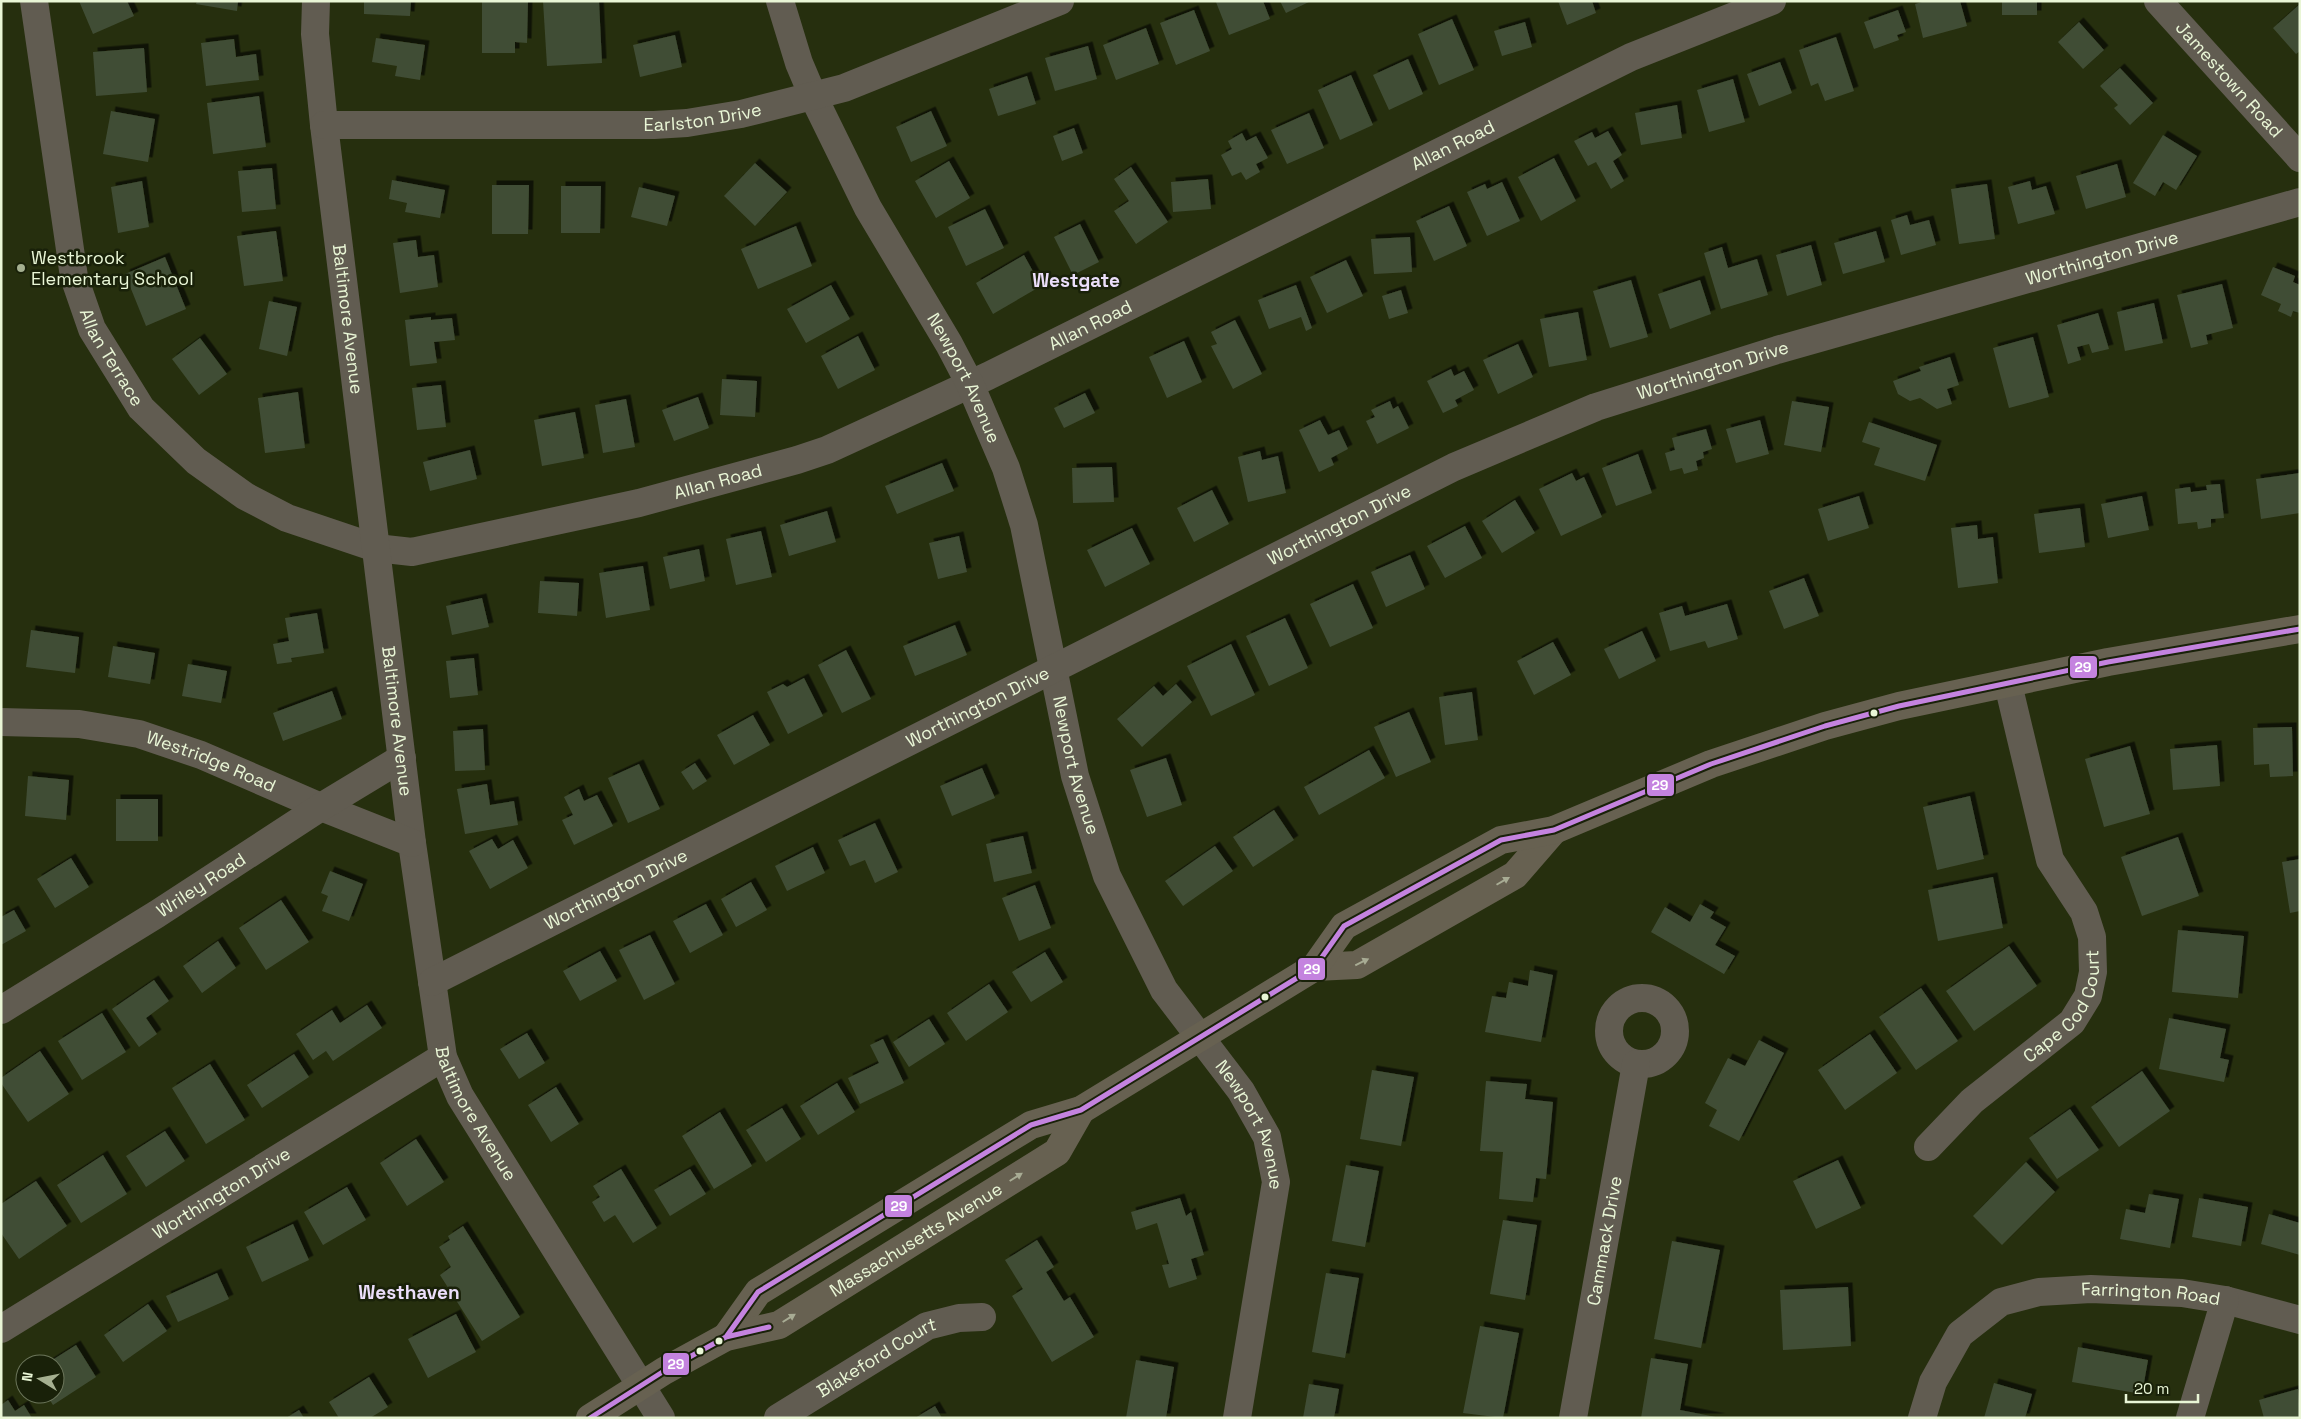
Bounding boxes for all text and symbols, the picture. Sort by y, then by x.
street label: Jamestown Road [2171,16,2288,142]
street label: Earlston Drive [644,97,764,136]
street label: Allan Road [1407,114,1498,175]
street label: Worthington Drive [2023,225,2181,290]
street label: Baltimore Avenue [328,243,369,395]
place label: Westbrook Elementary School [31,246,194,290]
marker: Westbrook Elementary School [15,262,27,274]
district label: Westgate [1032,268,1120,293]
street label: Allan Road [1044,294,1136,355]
street label: Allan Terrace [75,305,149,411]
street label: Newport Avenue [922,309,1006,447]
street label: Worthington Drive [1634,335,1791,404]
street label: Allan Road [671,458,764,504]
street label: Worthington Drive [1263,479,1415,570]
street label: Baltimore Avenue [377,645,418,797]
line badge: 29 [2069,655,2098,679]
text: 29 [2075,658,2091,676]
street label: Worthington Drive [902,661,1053,752]
street label: Newport Avenue [1048,694,1105,838]
unlabelled marker [1869,708,1879,718]
street label: Westridge Road [143,725,280,797]
line badge: 29 [1646,773,1675,797]
text: 29 [1652,776,1668,794]
street label: Worthington Drive [540,843,691,935]
street label: Wriley Road [152,847,250,922]
one-way arrow [1497,877,1510,886]
street label: Cape Cod Court [2018,950,2104,1067]
line badge: 29 [1297,957,1326,981]
one-way arrow [1355,957,1370,966]
text: 29 [1304,960,1320,978]
unlabelled marker [1260,992,1270,1002]
street label: Baltimore Avenue [431,1045,522,1185]
street label: Newport Avenue [1210,1055,1288,1192]
street label: Worthington Drive [148,1142,295,1244]
one-way arrow [1010,1172,1023,1182]
street label: Cammack Drive [1581,1174,1627,1307]
street label: Massachusetts Avenue [825,1177,1006,1302]
line badge: 29 [884,1194,913,1218]
text: 29 [891,1197,907,1215]
street label: Farrington Road [2080,1277,2222,1310]
district label: Westhaven [358,1280,460,1305]
street label: Blakeford Court [812,1312,938,1402]
one-way arrow [783,1314,796,1323]
unlabelled marker [714,1336,724,1346]
unlabelled marker [695,1346,705,1356]
line badge: 29 [662,1352,690,1376]
north arrow [15,1354,65,1404]
text: 29 [668,1355,684,1373]
text: N [18,1371,37,1383]
scale bar [2126,1372,2198,1404]
text: 20 m [2134,1379,2169,1398]

